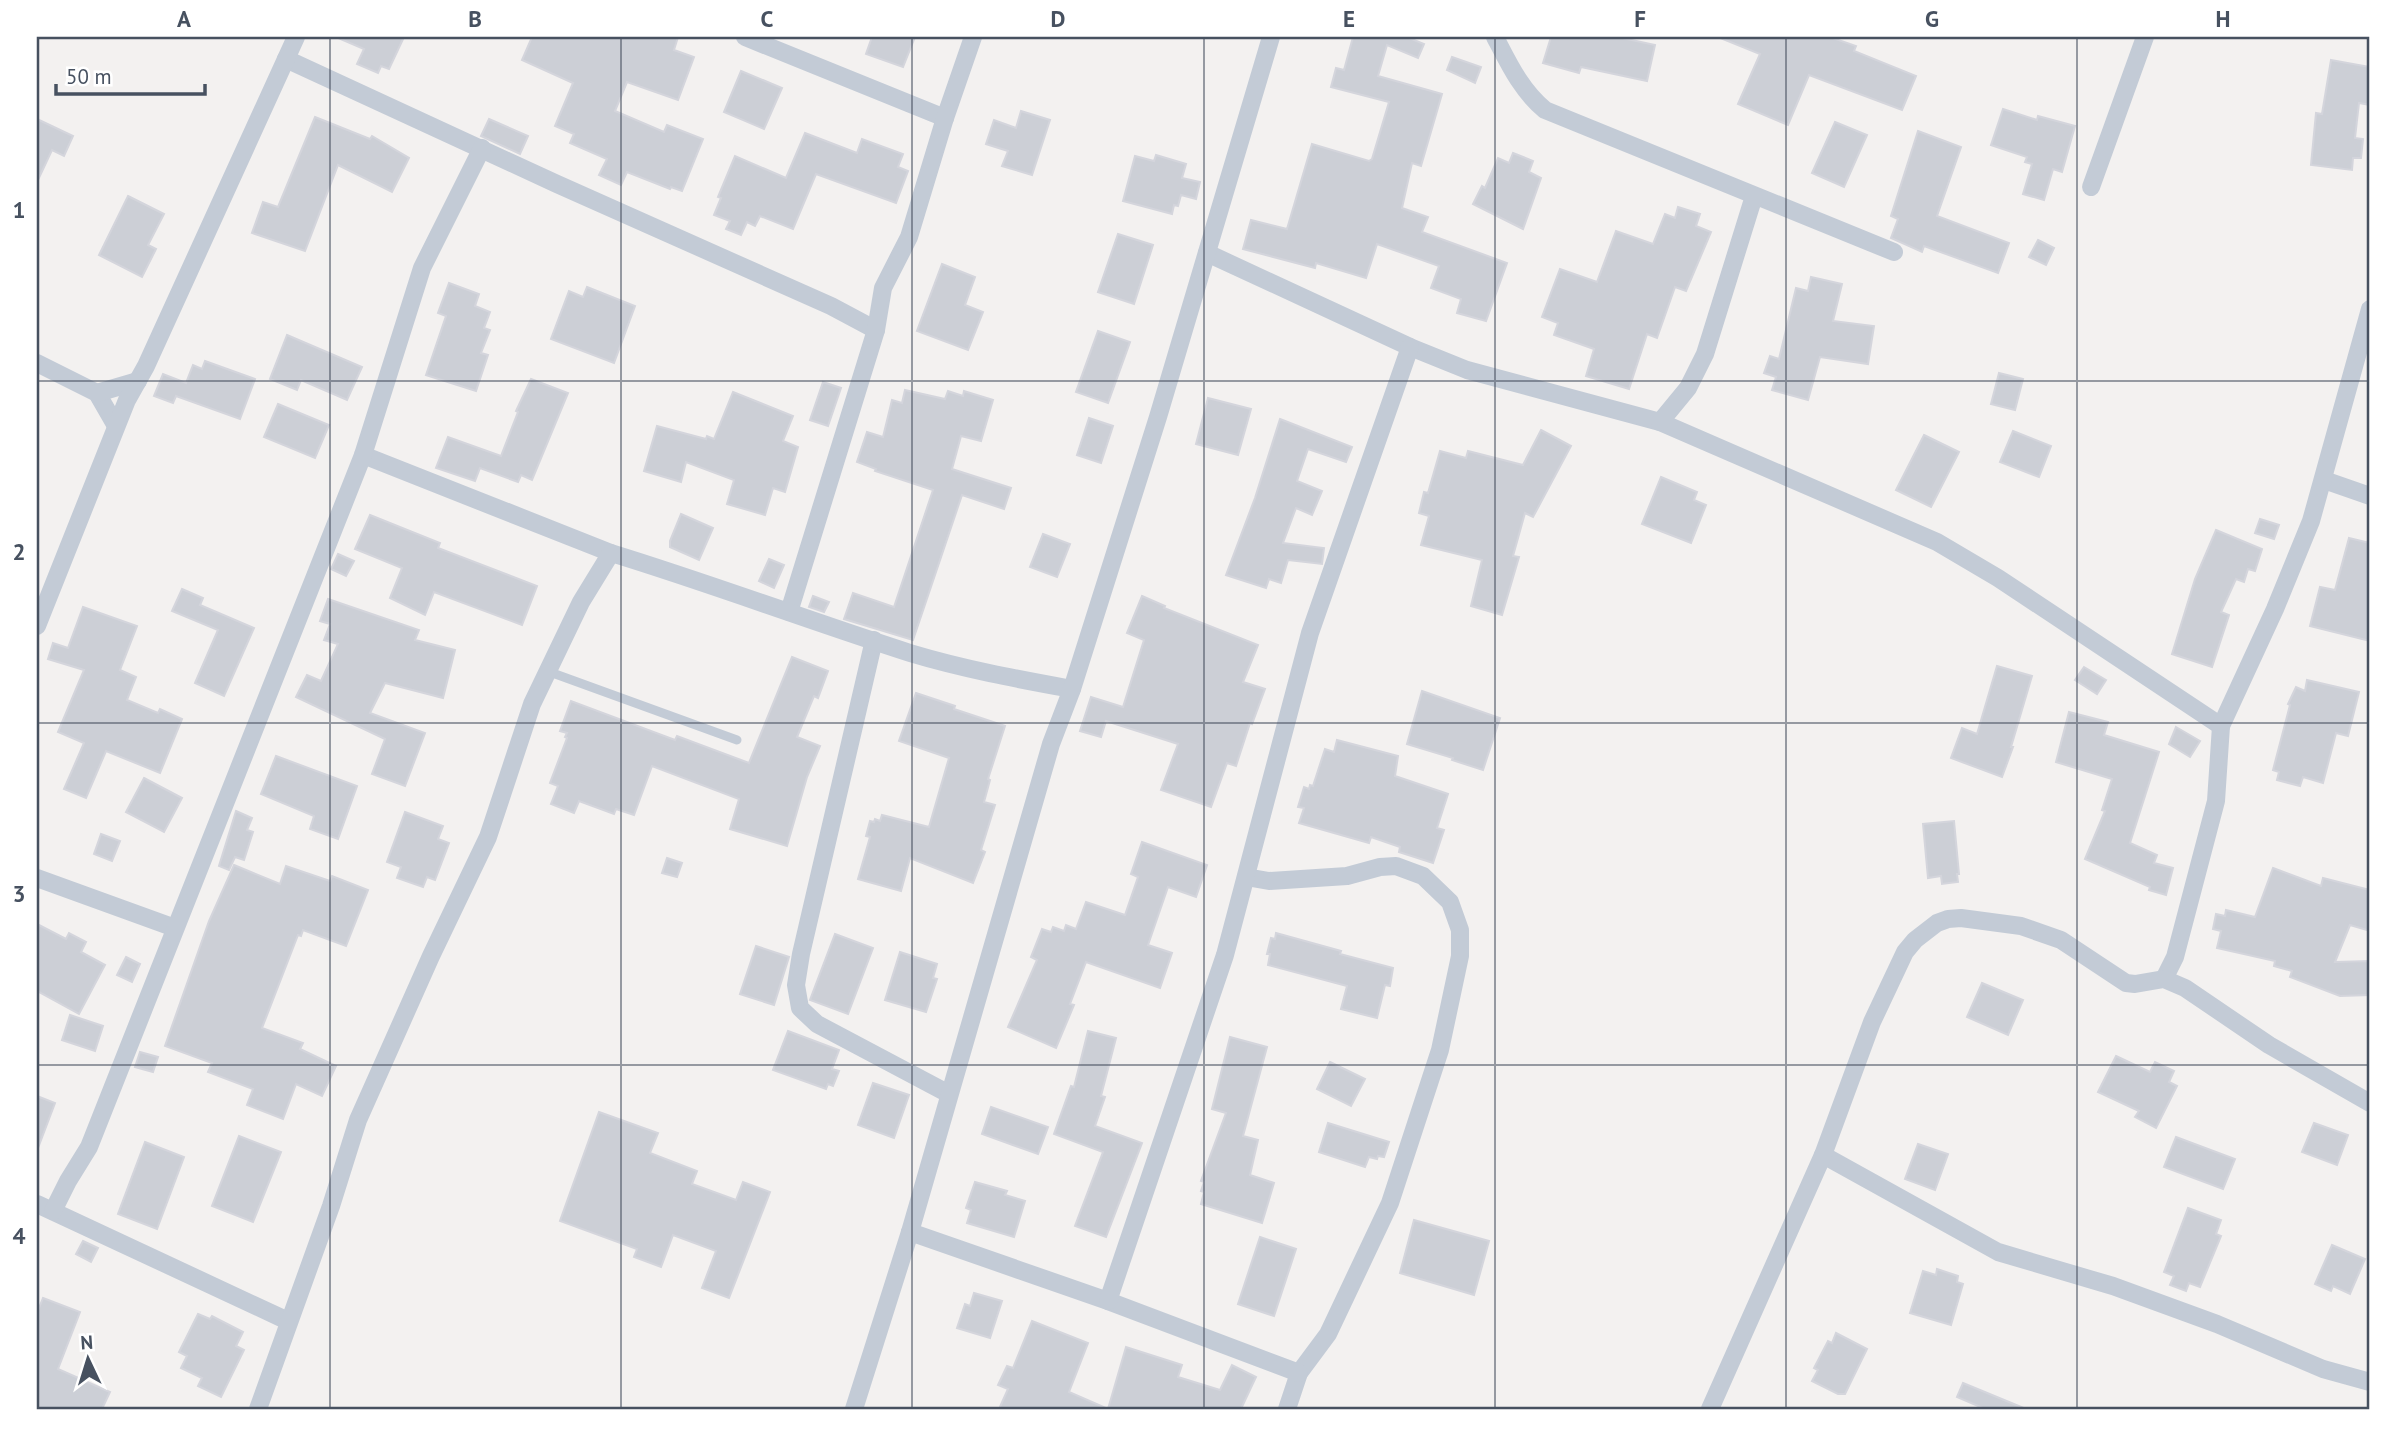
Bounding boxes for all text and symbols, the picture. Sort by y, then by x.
text: A [177,4,191,33]
text: B [468,4,482,33]
text: C [761,4,774,33]
text: D [1051,4,1065,33]
text: E [1343,4,1355,33]
text: F [1634,4,1646,33]
text: G [1925,4,1939,33]
text: H [2216,4,2230,33]
scale bar [56,52,205,96]
text: 50 m [66,63,112,90]
text: 1 [12,195,26,224]
text: 2 [12,537,26,566]
text: 3 [12,879,26,908]
text: 4 [12,1221,26,1250]
north arrow [52,1324,122,1394]
text: N [80,1330,94,1354]

